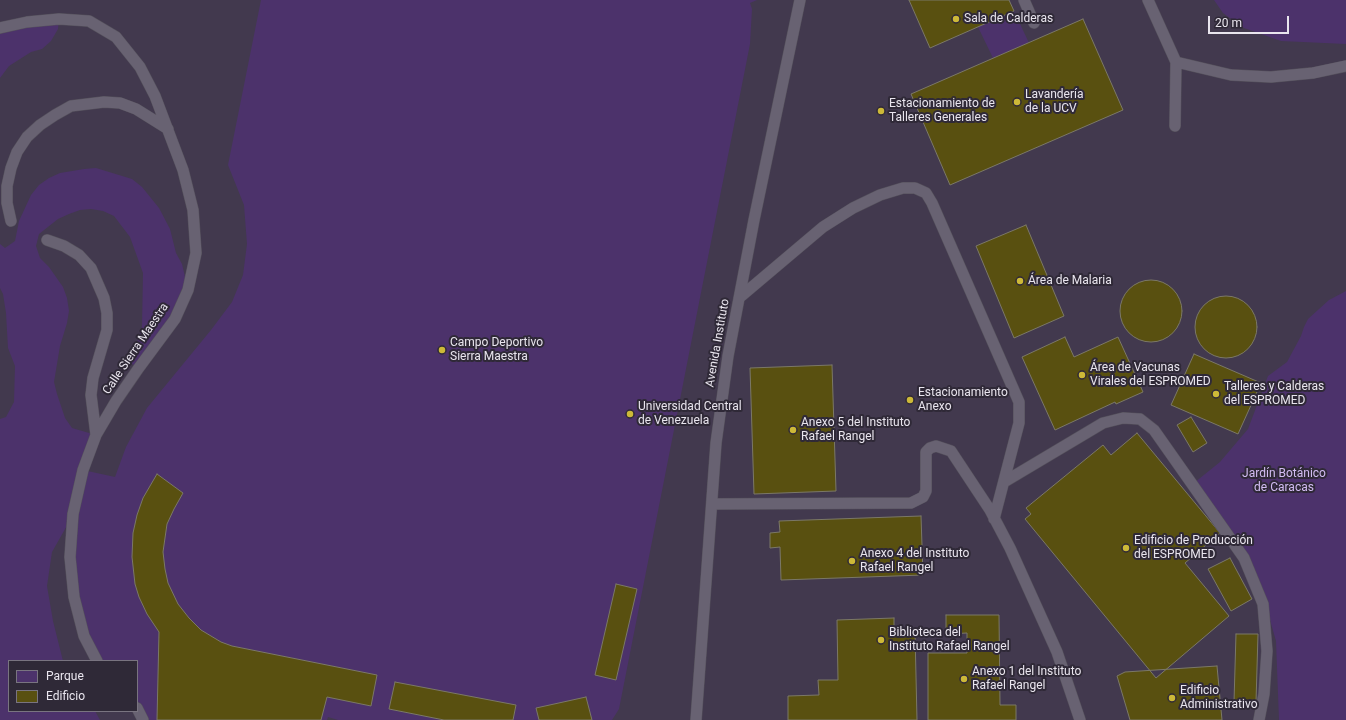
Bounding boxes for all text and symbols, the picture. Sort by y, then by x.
scale bar [1210,8,1291,34]
place label: Sala de Calderas [964,12,1053,26]
marker: Sala de Calderas [951,14,961,24]
text: 20 m [1215,16,1242,30]
place label: Lavandería de la UCV [1025,88,1083,116]
place label: Estacionamiento de Talleres Generales [889,97,995,125]
marker: Lavandería de la UCV [1012,97,1022,107]
marker: Estacionamiento de Talleres Generales [876,106,886,116]
place label: Área de Malaria [1028,274,1112,288]
marker: Área de Malaria [1015,276,1025,286]
street label: Avenida Instituto [703,298,733,388]
street label: Calle Sierra Maestra [100,301,172,397]
place label: Campo Deportivo Sierra Maestra [450,336,543,364]
marker: Campo Deportivo Sierra Maestra [437,345,447,355]
place label: Área de Vacunas Virales del ESPROMED [1090,361,1211,389]
marker: Área de Vacunas Virales del ESPROMED [1077,370,1087,380]
place label: Talleres y Calderas del ESPROMED [1224,380,1324,408]
place label: Estacionamiento Anexo [918,386,1008,414]
marker: Talleres y Calderas del ESPROMED [1211,389,1221,399]
marker: Estacionamiento Anexo [905,395,915,405]
place label: Universidad Central de Venezuela [638,400,742,428]
marker: Universidad Central de Venezuela [625,409,635,419]
place label: Anexo 5 del Instituto Rafael Rangel [801,416,910,444]
marker: Anexo 5 del Instituto Rafael Rangel [788,425,798,435]
park label: Jardín Botánico de Caracas [1242,467,1326,495]
place label: Edificio de Producción del ESPROMED [1134,534,1253,562]
marker: Edificio de Producción del ESPROMED [1121,543,1131,553]
place label: Anexo 4 del Instituto Rafael Rangel [860,547,969,575]
marker: Anexo 4 del Instituto Rafael Rangel [847,556,857,566]
place label: Biblioteca del Instituto Rafael Rangel [889,626,1010,654]
marker: Biblioteca del Instituto Rafael Rangel [876,635,886,645]
legend [8,660,138,712]
place label: Anexo 1 del Instituto Rafael Rangel [972,665,1081,693]
text: Parque [46,669,84,683]
marker: Anexo 1 del Instituto Rafael Rangel [959,674,969,684]
place label: Edificio Administrativo [1180,684,1257,712]
text: Edificio [46,689,85,703]
marker: Edificio Administrativo [1167,693,1177,703]

